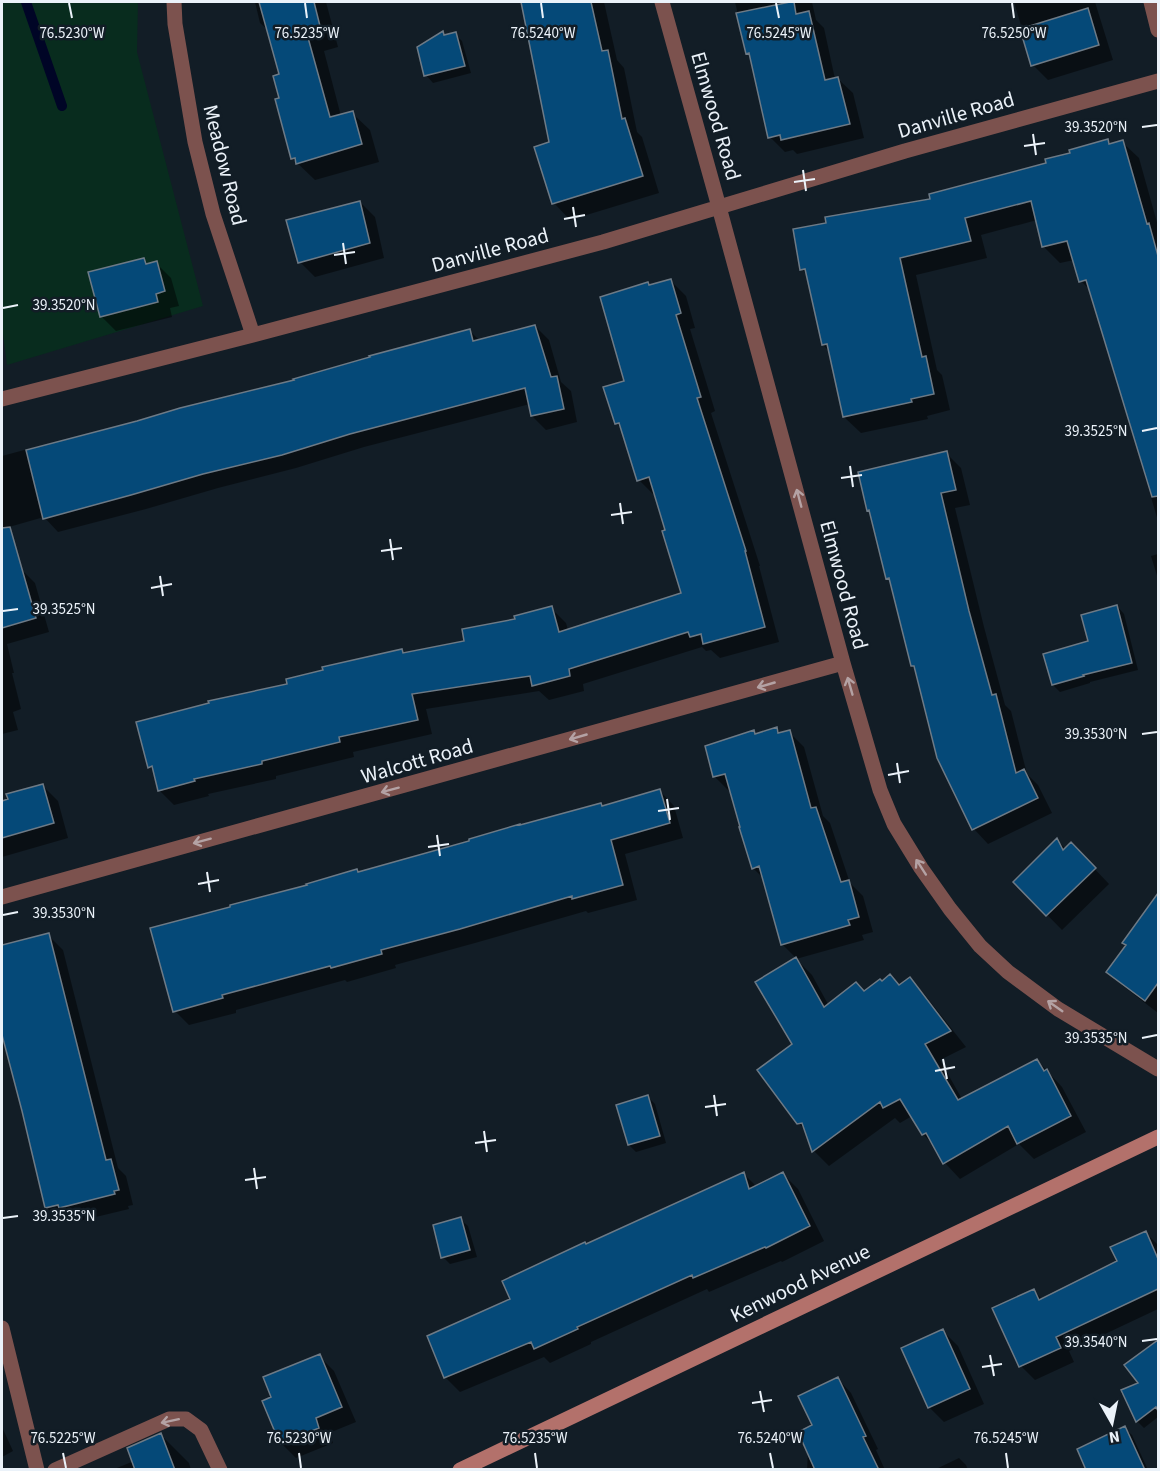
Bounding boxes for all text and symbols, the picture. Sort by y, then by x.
text: 76.5230°W [39,23,105,44]
text: 76.5235°W [274,23,340,44]
text: 76.5240°W [510,23,576,44]
text: 76.5245°W [746,23,812,44]
text: 76.5250°W [981,23,1047,44]
street label: Elmwood Road [683,48,749,184]
street label: Danville Road [894,84,1018,146]
street label: Meadow Road [196,102,254,228]
text: 39.3520°N [1064,117,1128,138]
street label: Danville Road [428,220,552,280]
text: 39.3520°N [32,295,96,316]
text: 39.3525°N [1064,421,1128,442]
one-way arrow [792,489,804,508]
street label: Elmwood Road [812,517,876,653]
text: 39.3525°N [32,599,96,620]
one-way arrow [843,677,855,696]
one-way arrow [757,680,776,691]
text: 39.3530°N [1064,724,1128,745]
street label: Walcott Road [357,731,477,791]
one-way arrow [569,732,588,743]
one-way arrow [381,784,400,796]
one-way arrow [193,836,212,848]
one-way arrow [914,858,927,875]
text: 39.3530°N [32,903,96,924]
one-way arrow [1047,1000,1063,1012]
text: 39.3535°N [1064,1028,1128,1049]
text: 39.3535°N [32,1206,96,1227]
street label: Kenwood Avenue [725,1236,875,1330]
text: 39.3540°N [1064,1332,1128,1353]
north arrow [1082,1393,1142,1453]
one-way arrow [161,1416,180,1427]
text: N [1107,1425,1121,1449]
text: 76.5225°W [30,1428,96,1449]
text: 76.5230°W [266,1428,332,1449]
text: 76.5235°W [502,1428,568,1449]
text: 76.5240°W [737,1428,803,1449]
text: 76.5245°W [973,1428,1039,1449]

